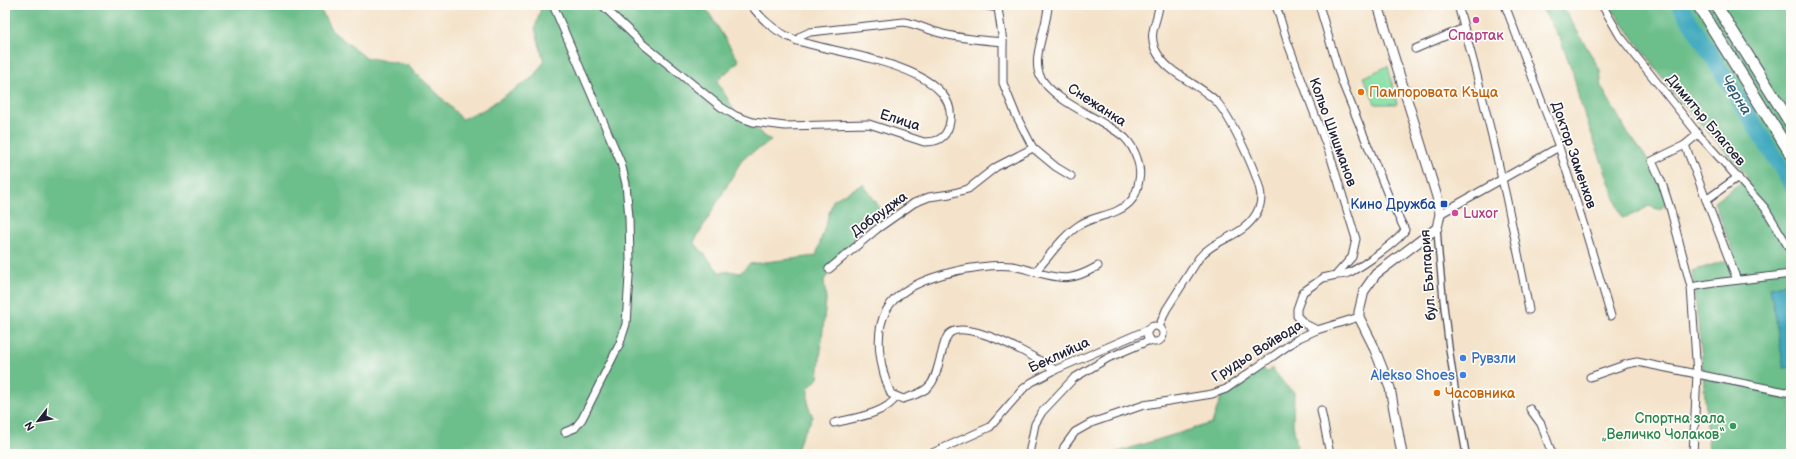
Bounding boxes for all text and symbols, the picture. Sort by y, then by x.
marker: Спартак [1471,15,1481,25]
place label: Спартак [1448,27,1504,44]
street label: Димитър Благоев [1663,71,1750,170]
water label: Черна [1716,71,1756,119]
street label: Кольо Шишманов [1305,75,1361,189]
street label: Снежанка [1065,80,1130,131]
place label: Пампоровата Къща [1369,84,1499,101]
marker: Пампоровата Къща [1356,87,1366,97]
street label: Доктор Заменхов [1548,99,1601,211]
street label: Елица [878,106,923,135]
street label: Добруджа [847,187,911,240]
place label: Кино Дружба [1350,196,1437,213]
marker: Кино Дружба [1439,199,1449,209]
place label: Luxor [1463,205,1499,222]
marker: Luxor [1450,208,1460,218]
street label: бул. България [1416,229,1440,321]
street label: Грудьо Войвода [1208,316,1306,386]
street label: Беклийца [1026,333,1093,376]
place label: Рувзли [1471,350,1516,367]
marker: Рувзли [1458,353,1468,363]
place label: Alekso Shoes [1370,367,1455,384]
marker: Alekso Shoes [1458,370,1468,380]
place label: Часовника [1445,385,1516,402]
marker: Часовника [1432,388,1442,398]
north arrow [18,401,58,441]
place label: Спортна зала „Величко Чолаков“ [1602,410,1726,443]
text: N [22,419,38,433]
marker: Спортна зала „Величко Чолаков“ [1728,421,1738,431]

